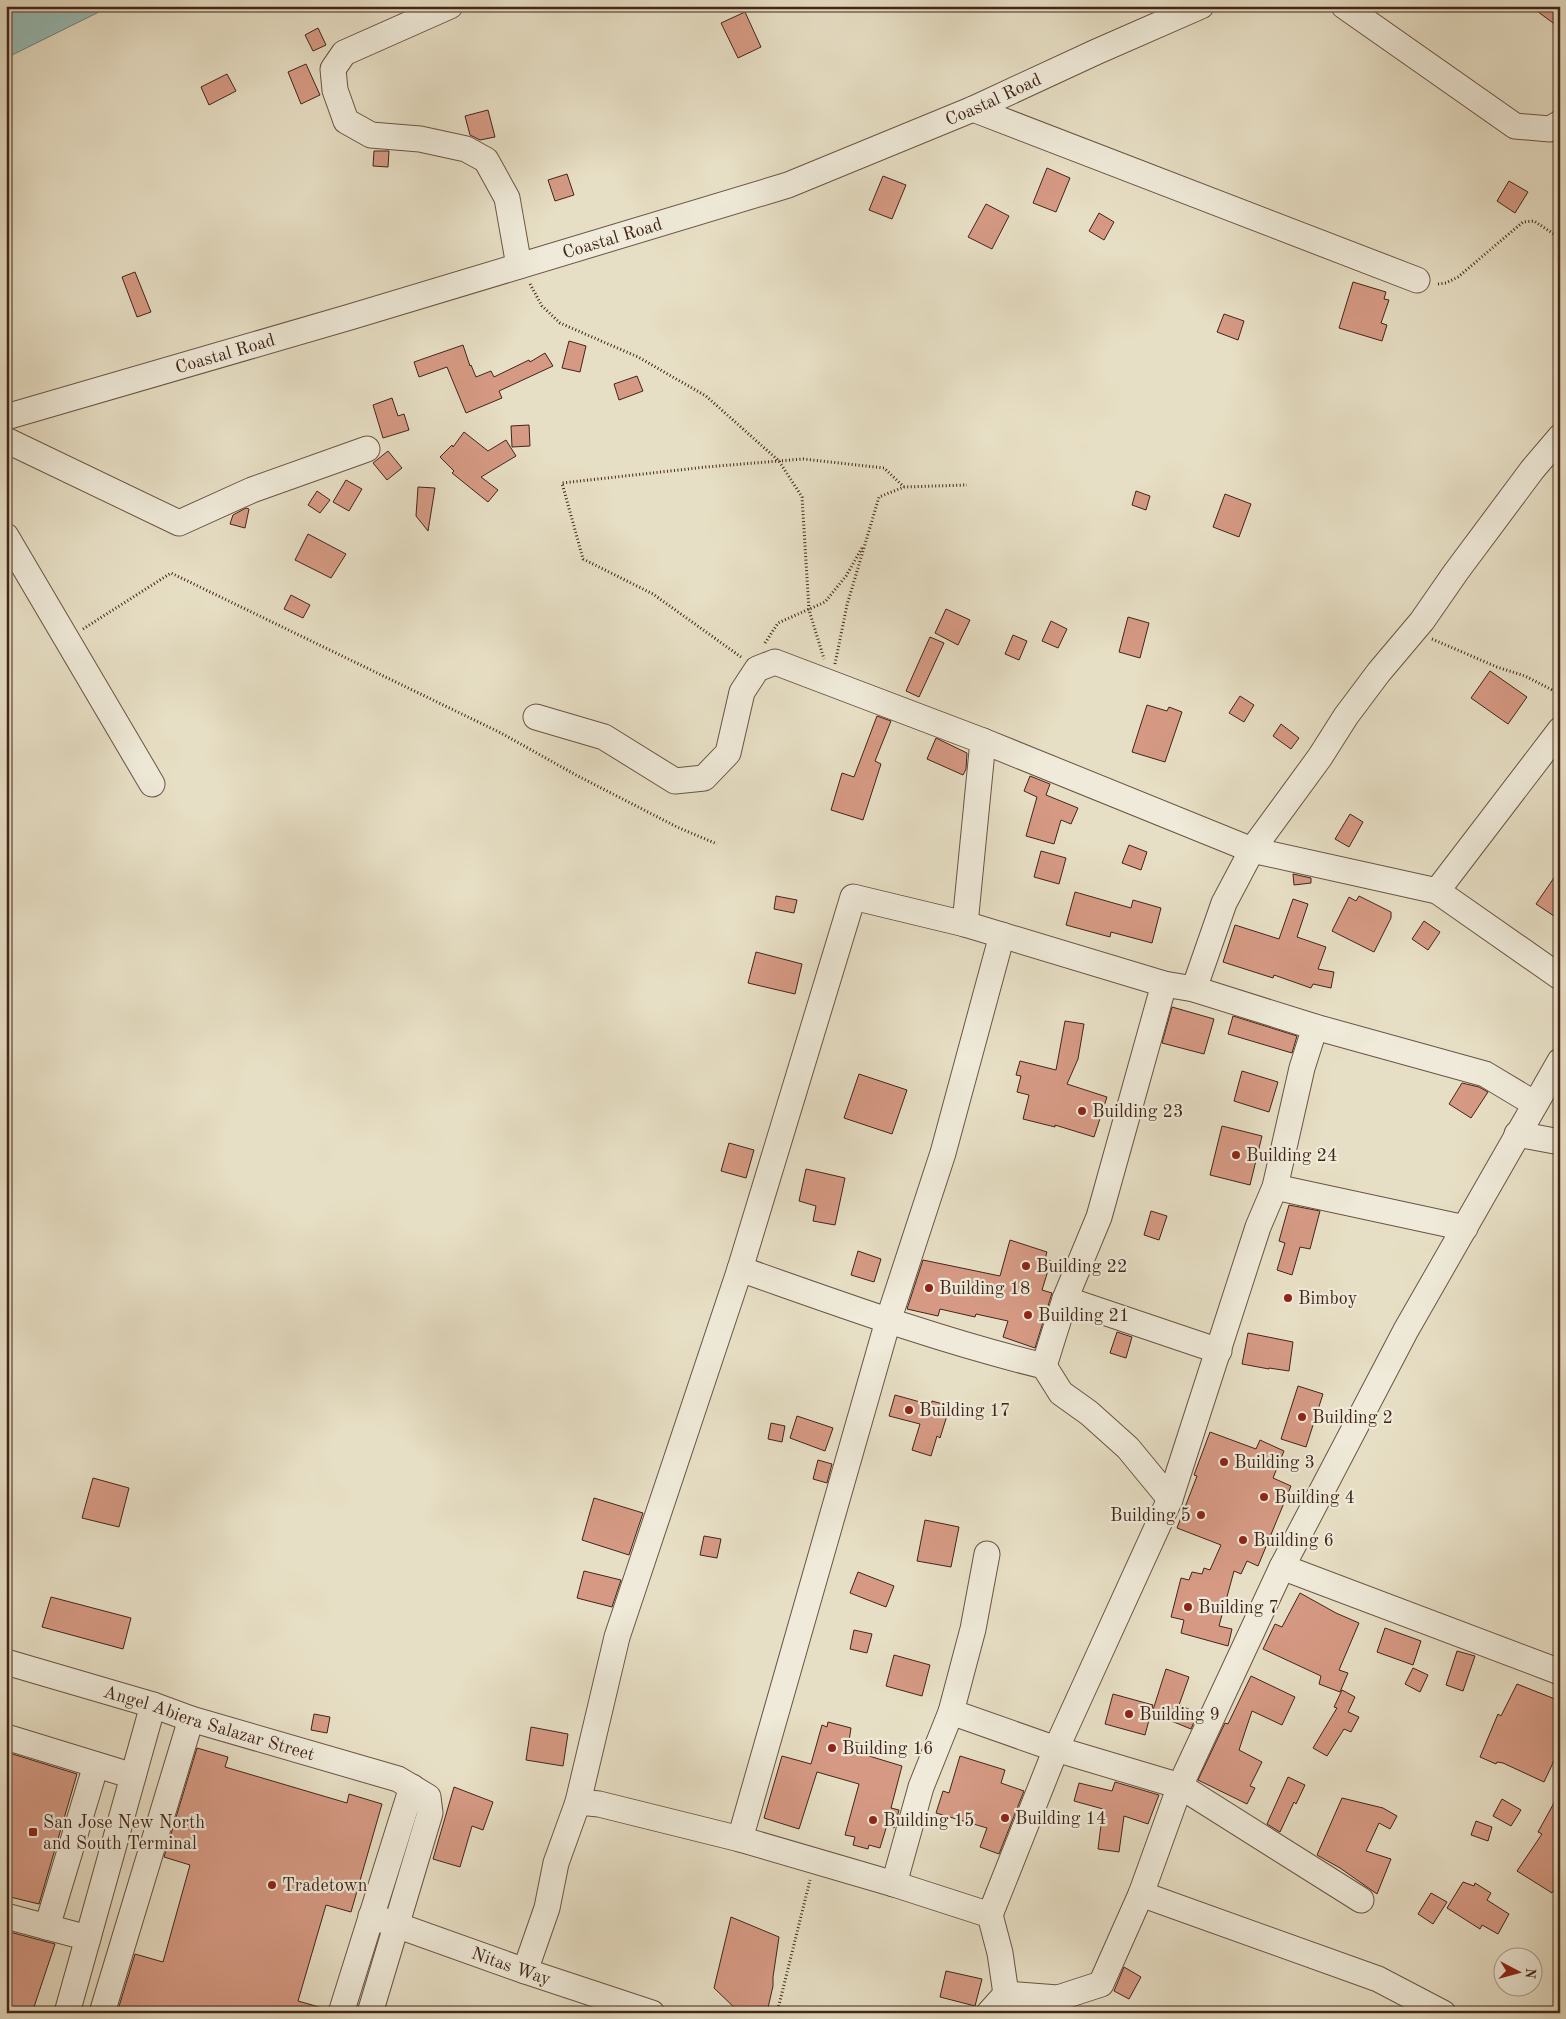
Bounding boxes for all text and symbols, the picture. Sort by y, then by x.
street label: Coastal Road [943,71,1044,129]
street label: Coastal Road [560,215,664,262]
street label: Coastal Road [173,331,277,377]
place label: Building 23 [1092,1103,1183,1121]
marker: Building 23 [1076,1105,1088,1117]
place label: Building 24 [1246,1147,1337,1165]
marker: Building 24 [1230,1149,1242,1161]
place label: Building 22 [1036,1258,1127,1276]
marker: Building 22 [1020,1260,1032,1272]
place label: Building 18 [939,1280,1030,1298]
marker: Building 18 [923,1282,935,1294]
place label: Bimboy [1298,1290,1358,1308]
marker: Bimboy [1282,1292,1294,1304]
place label: Building 21 [1038,1307,1129,1325]
marker: Building 21 [1022,1309,1034,1321]
place label: Building 17 [919,1402,1010,1420]
marker: Building 17 [903,1404,915,1416]
place label: Building 2 [1312,1409,1393,1427]
marker: Building 2 [1296,1411,1308,1423]
place label: Building 3 [1234,1454,1315,1472]
marker: Building 3 [1218,1456,1230,1468]
place label: Building 4 [1274,1489,1355,1507]
marker: Building 4 [1258,1491,1270,1503]
place label: Building 5 [1110,1507,1191,1525]
marker: Building 5 [1195,1509,1207,1521]
place label: Building 6 [1253,1532,1334,1550]
marker: Building 6 [1237,1534,1249,1546]
place label: Building 7 [1198,1599,1279,1617]
marker: Building 7 [1182,1601,1194,1613]
street label: Angel Abiera Salazar Street [101,1683,316,1764]
place label: Building 9 [1139,1706,1220,1724]
marker: Building 9 [1123,1708,1135,1720]
place label: Building 16 [842,1740,933,1758]
marker: Building 16 [826,1742,838,1754]
place label: Building 14 [1015,1810,1106,1828]
place label: Building 15 [883,1812,974,1830]
marker: Building 14 [999,1812,1011,1824]
place label: San Jose New North and South Terminal [43,1814,205,1853]
marker: Building 15 [867,1814,879,1826]
marker: San Jose New North and South Terminal [27,1826,39,1838]
place label: Tradetown [282,1877,368,1895]
marker: Tradetown [266,1879,278,1891]
street label: Nitas Way [469,1945,553,1989]
north arrow [1494,1946,1544,1996]
text: N [1522,1967,1537,1980]

